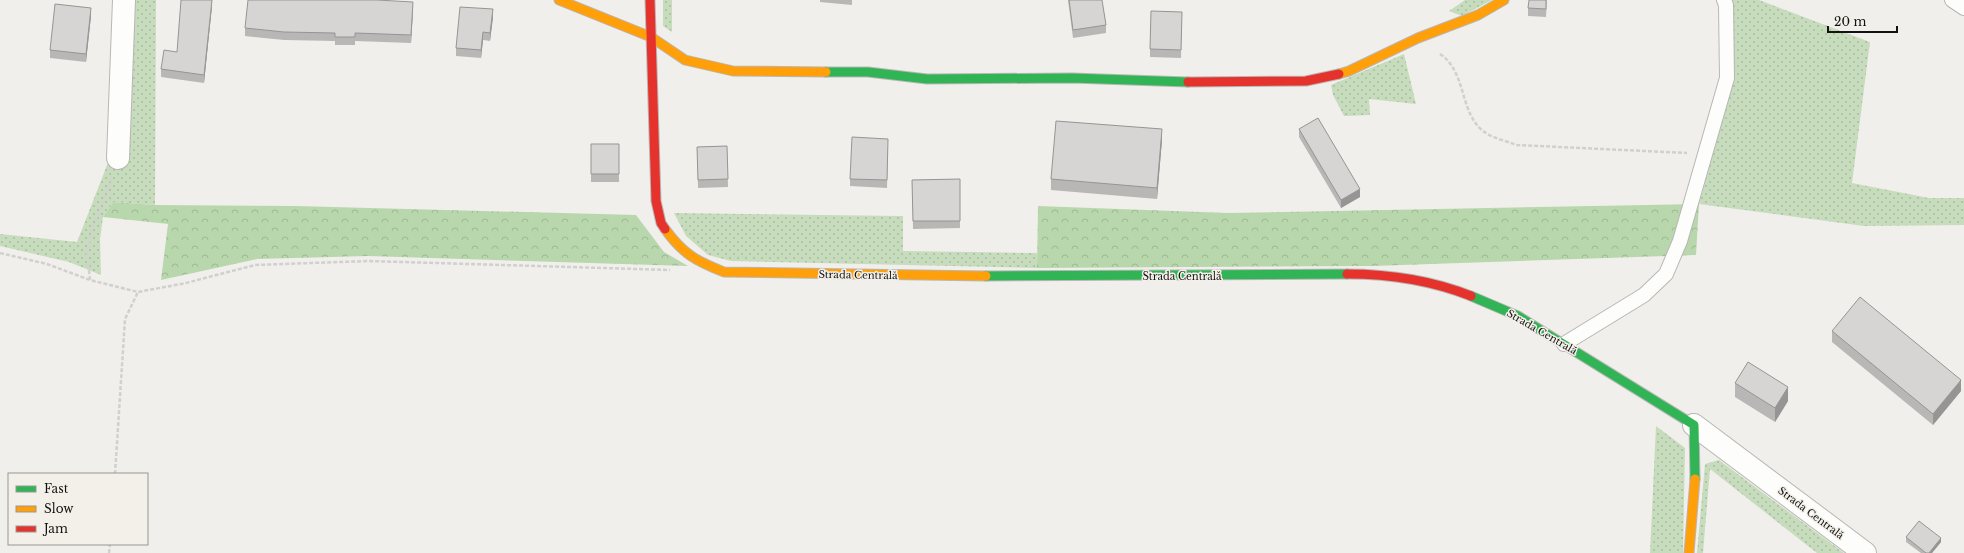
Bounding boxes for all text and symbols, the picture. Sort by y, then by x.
scale bar [1828,8,1897,34]
text: 20 m [1834,14,1866,29]
street label: Strada Centrală [818,268,898,282]
street label: Strada Centrală [1142,270,1222,283]
street label: Strada Centrală [1505,307,1580,358]
legend [8,473,148,545]
text: Fast [44,481,69,496]
street label: Strada Centrală [1776,484,1847,542]
text: Slow [44,501,74,516]
text: Jam [42,521,68,536]

